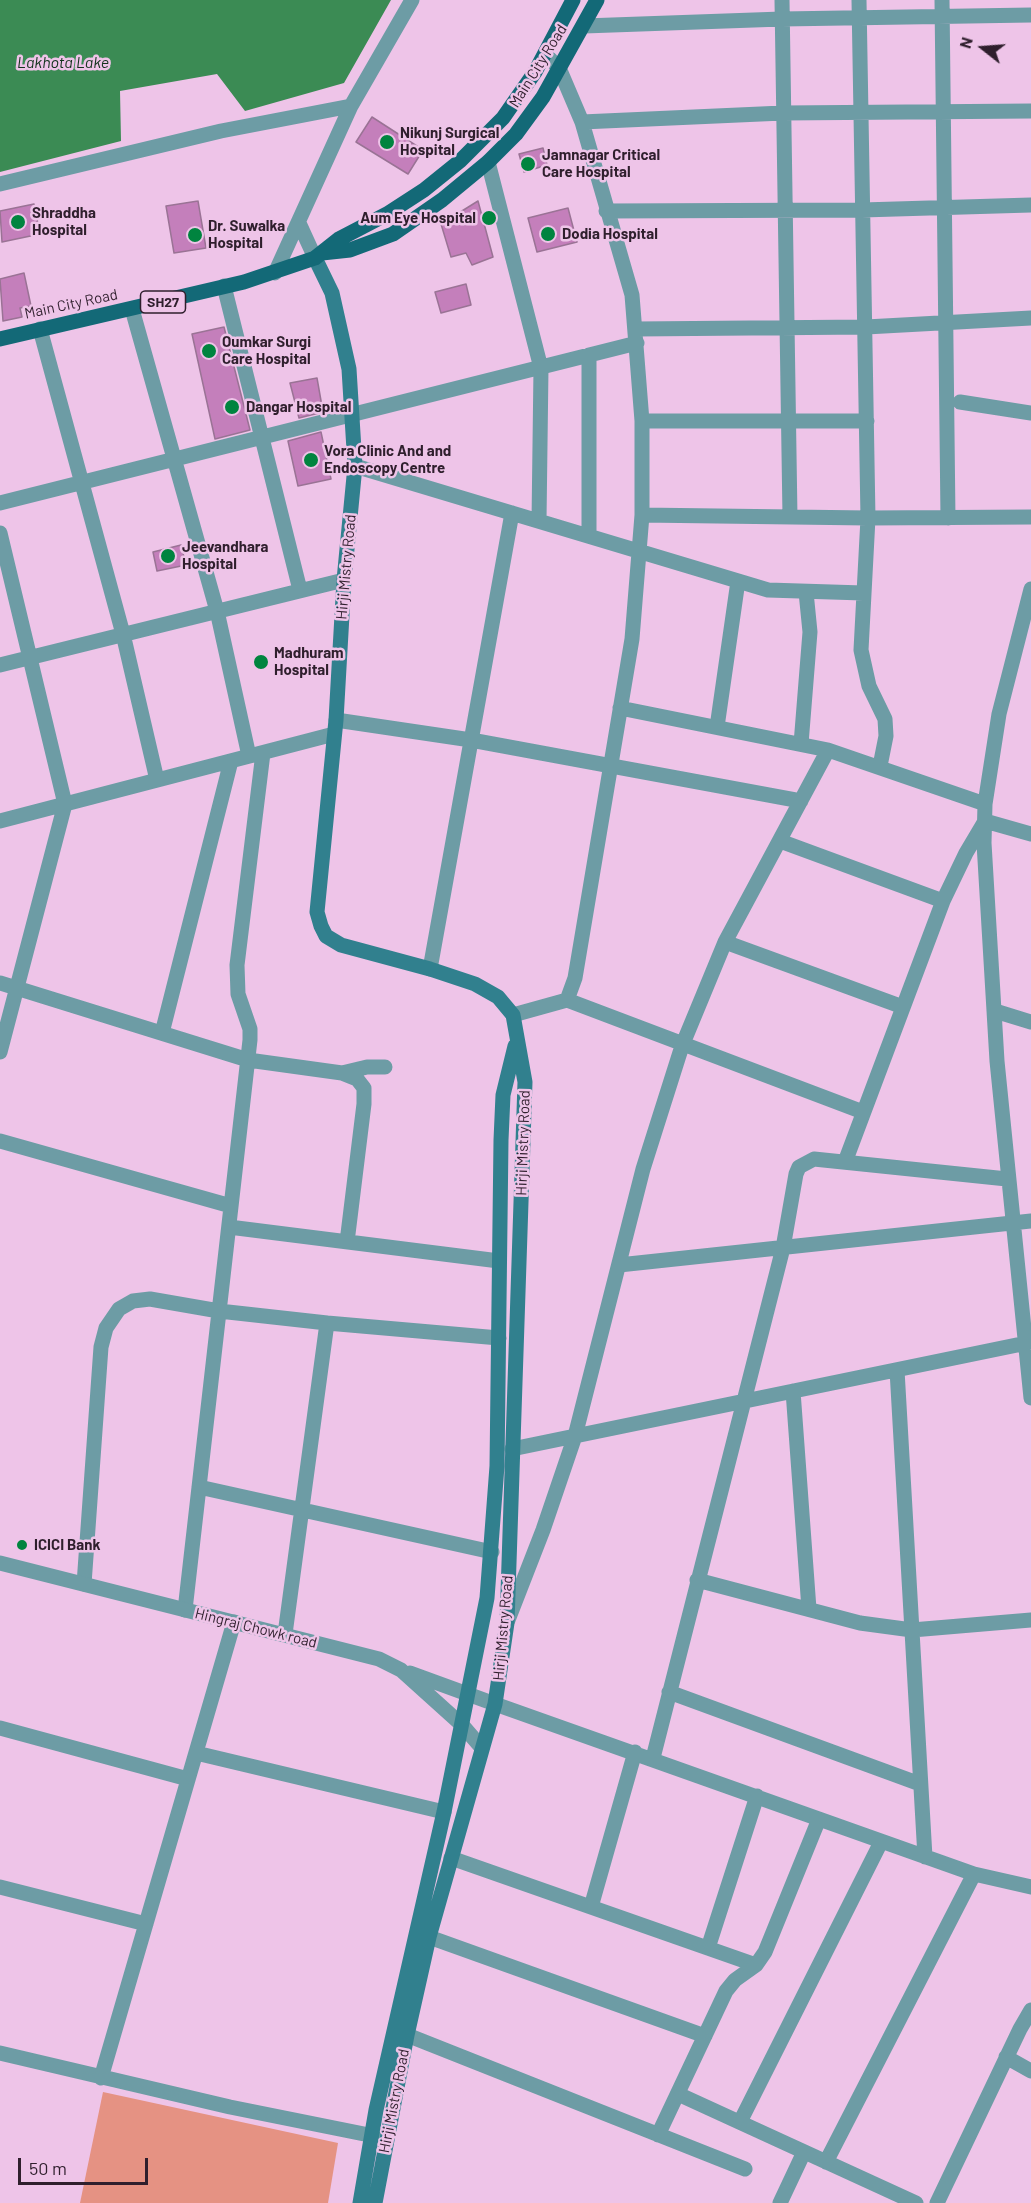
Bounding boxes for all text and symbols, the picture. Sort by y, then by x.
north arrow [953,18,1013,78]
street label: Main City Road [505,21,571,111]
text: N [955,35,976,50]
water label: Lakhota Lake [17,53,109,73]
place label: Nikunj Surgical Hospital [400,124,499,159]
marker: Nikunj Surgical Hospital [378,133,396,151]
place label: Jamnagar Critical Care Hospital [542,146,660,181]
marker: Jamnagar Critical Care Hospital [519,155,537,173]
place label: Shraddha Hospital [32,204,96,239]
place label: Aum Eye Hospital [360,209,476,227]
marker: Aum Eye Hospital [480,209,498,227]
marker: Shraddha Hospital [9,213,27,231]
place label: Dr. Suwalka Hospital [208,217,285,252]
marker: Dodia Hospital [539,225,557,243]
place label: Dodia Hospital [562,225,658,243]
marker: Dr. Suwalka Hospital [186,226,204,244]
street label: Main City Road [23,285,119,323]
road number: SH27 [140,291,186,313]
place label: Oumkar Surgi Care Hospital [222,333,311,368]
marker: Oumkar Surgi Care Hospital [200,342,218,360]
marker: Dangar Hospital [223,398,241,416]
place label: Dangar Hospital [246,398,351,416]
place label: Vora Clinic And and Endoscopy Centre [324,442,451,477]
marker: Vora Clinic And and Endoscopy Centre [302,451,320,469]
street label: Hirji Mistry Road [332,514,360,620]
place label: Jeevandhara Hospital [182,538,268,573]
marker: Jeevandhara Hospital [159,547,177,565]
place label: Madhuram Hospital [274,644,344,679]
marker: Madhuram Hospital [252,653,270,671]
street label: Hirji Mistry Road [512,1090,534,1196]
place label: ICICI Bank [34,1536,100,1554]
marker: ICICI Bank [15,1538,29,1552]
street label: Hirji Mistry Road [489,1575,517,1681]
street label: Hingraj Chowk road [193,1604,319,1652]
street label: Hirji Mistry Road [375,2047,413,2155]
scale bar [21,2146,152,2184]
text: 50 m [29,2157,67,2179]

